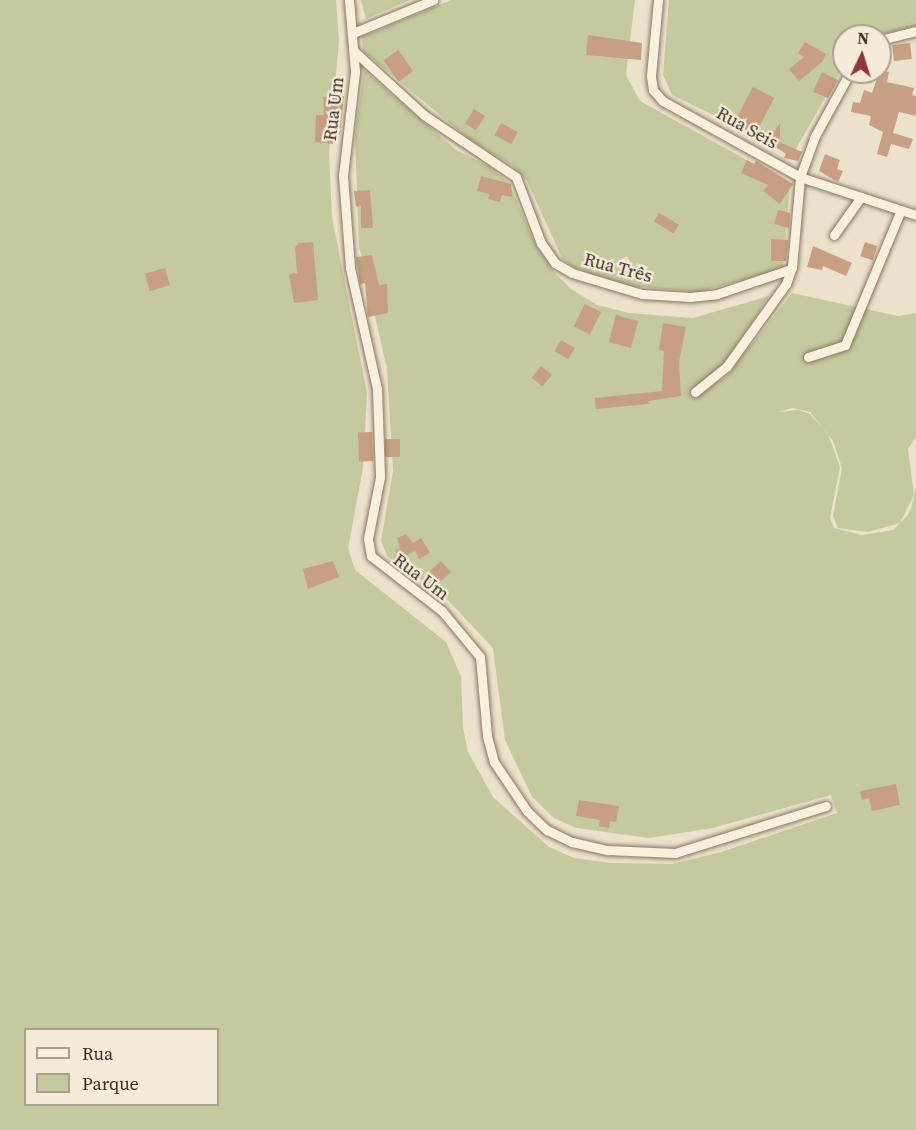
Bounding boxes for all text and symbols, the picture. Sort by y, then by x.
north arrow [832,24,892,84]
text: N [857,27,870,49]
street label: Rua Um [319,76,349,142]
street label: Rua Seis [712,102,782,154]
street label: Rua Três [581,248,655,288]
street label: Rua Um [389,549,453,605]
legend [24,1028,219,1106]
text: Rua [82,1041,113,1066]
text: Parque [82,1071,139,1096]

